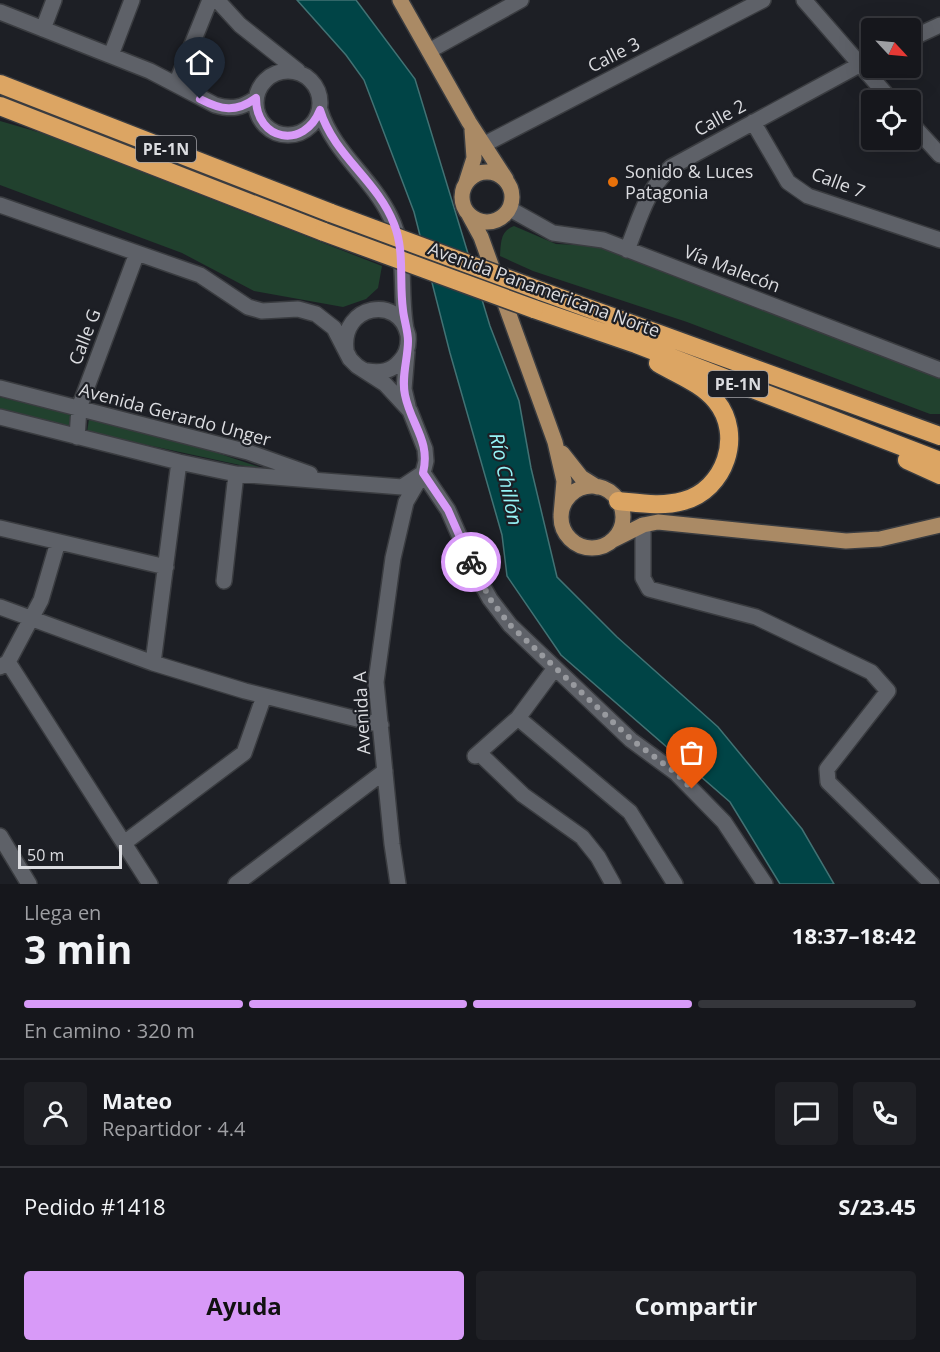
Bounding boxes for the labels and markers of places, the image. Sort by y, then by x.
pin [174,37,225,99]
place label: Sonido & Luces Patagonia [625,159,753,204]
marker: Sonido & Luces Patagonia [606,175,620,189]
pin [666,727,717,789]

